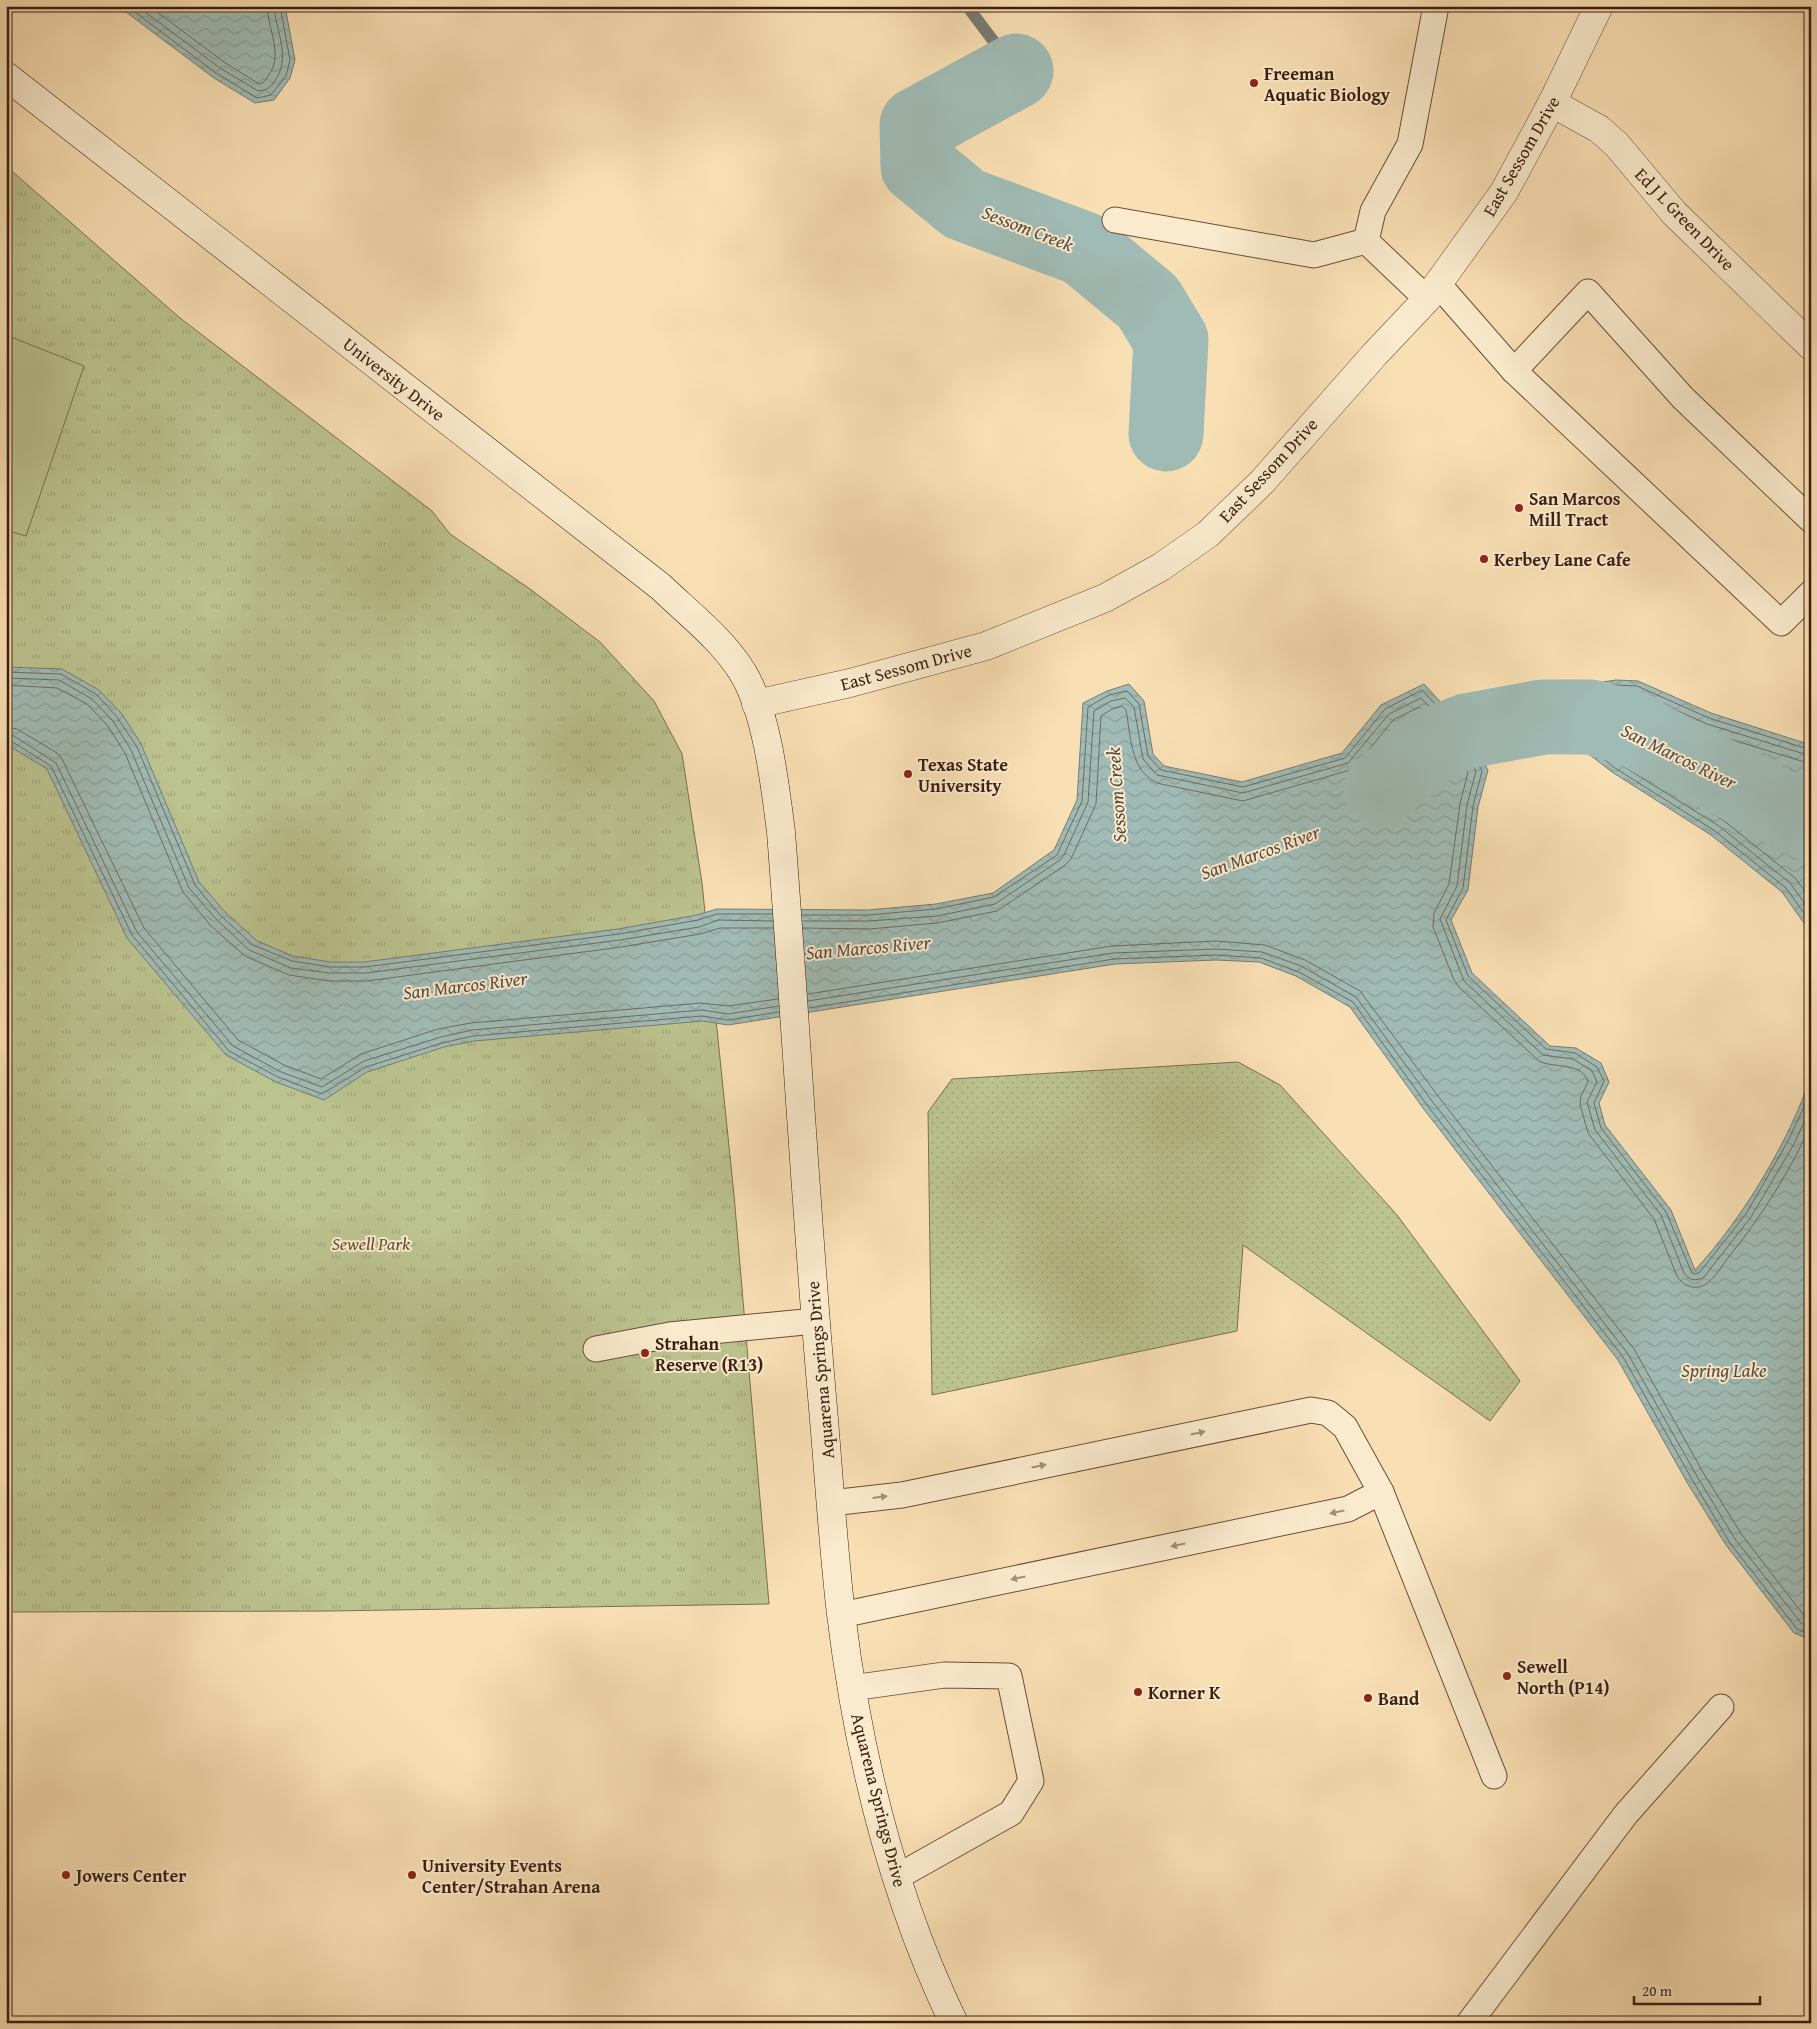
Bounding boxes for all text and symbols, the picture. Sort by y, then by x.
place label: Freeman Aquatic Biology [1264,60,1391,108]
marker: Freeman Aquatic Biology [1248,77,1260,89]
street label: East Sessom Drive [1476,91,1566,221]
street label: Ed J L Green Drive [1629,161,1741,277]
water label: Sessom Creek [978,198,1078,258]
street label: University Drive [337,330,451,428]
street label: East Sessom Drive [1212,411,1324,529]
place label: San Marcos Mill Tract [1529,485,1621,533]
marker: San Marcos Mill Tract [1513,502,1525,514]
place label: Kerbey Lane Cafe [1494,546,1631,573]
marker: Kerbey Lane Cafe [1478,553,1490,565]
street label: East Sessom Drive [837,637,975,697]
water label: San Marcos River [1617,716,1742,796]
water label: Sessom Creek [1099,746,1133,844]
place label: Texas State University [918,751,1008,799]
marker: Texas State University [902,768,914,780]
water label: San Marcos River [1196,817,1324,887]
water label: San Marcos River [804,928,932,966]
water label: San Marcos River [401,963,530,1007]
park label: Sewell Park [332,1230,411,1257]
street label: Aquarena Springs Drive [799,1280,841,1460]
place label: Strahan Reserve (R13) [655,1330,763,1378]
marker: Strahan Reserve (R13) [639,1347,651,1359]
water label: Spring Lake [1681,1356,1767,1384]
one-way arrow [1191,1429,1206,1437]
one-way arrow [1031,1462,1047,1470]
one-way arrow [872,1493,888,1501]
one-way arrow [1328,1508,1344,1516]
one-way arrow [1170,1541,1185,1549]
one-way arrow [1011,1574,1026,1582]
place label: Sewell North (P14) [1517,1653,1610,1701]
marker: Sewell North (P14) [1501,1670,1513,1682]
place label: Korner K [1148,1679,1221,1706]
place label: Band [1378,1685,1420,1712]
marker: Korner K [1132,1686,1144,1698]
marker: Band [1362,1692,1374,1704]
street label: Aquarena Springs Drive [844,1710,914,1890]
place label: University Events Center/Strahan Arena [422,1852,601,1900]
place label: Jowers Center [73,1862,187,1889]
marker: Jowers Center [60,1869,72,1881]
marker: University Events Center/Strahan Arena [406,1869,418,1881]
scale bar [1634,1974,1761,2006]
text: 20 m [1642,1980,1673,2001]

